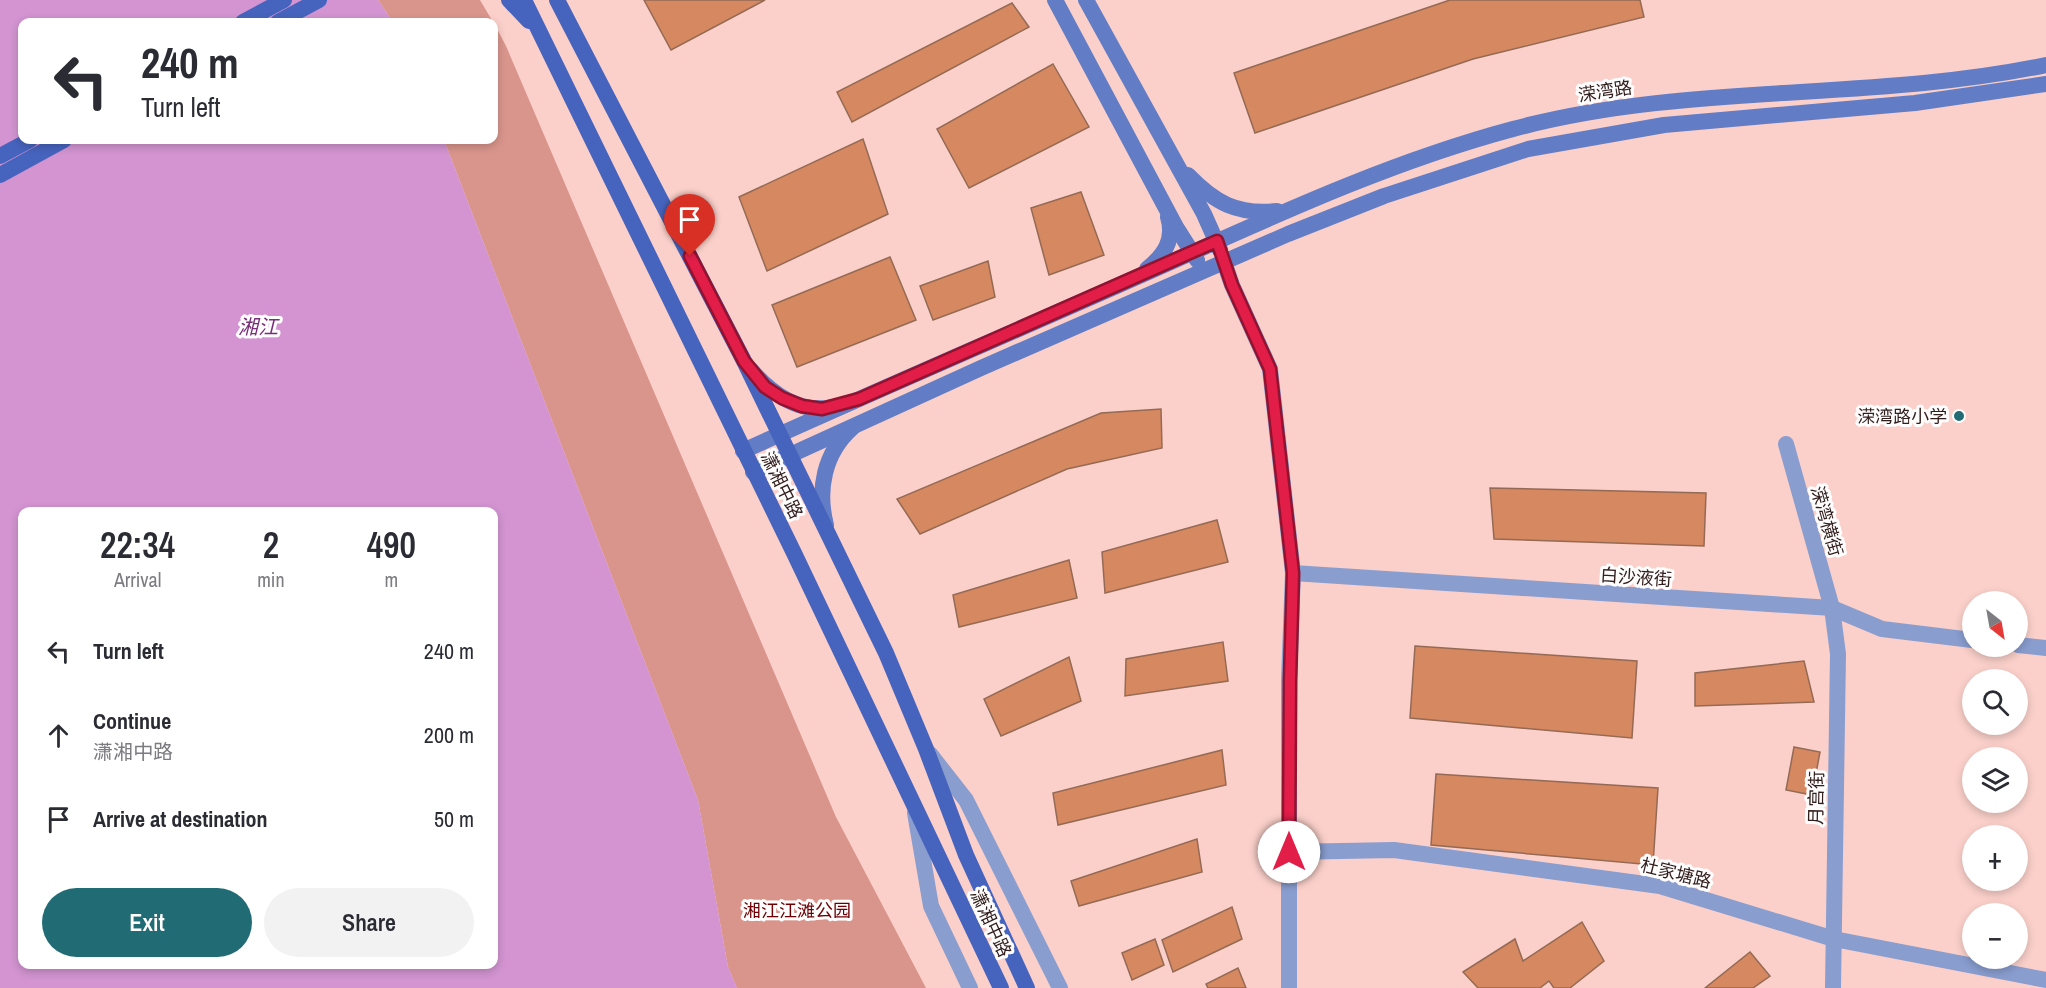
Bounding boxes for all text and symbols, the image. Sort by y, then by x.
text: 240 m [141,35,239,91]
icon: left [42,42,120,120]
street label: 溁湾路 [1576,74,1634,108]
text: Turn left [141,89,220,125]
pin [664,194,715,256]
icon: arrive [673,203,706,236]
water label: 湘江 [238,313,280,340]
place label: 溁湾路小学 [1857,404,1947,429]
marker: 溁湾路小学 [1952,409,1966,423]
street label: 潇湘中路 [755,447,809,523]
street label: 溁湾横街 [1805,483,1849,559]
text: 22:34 [100,521,175,569]
text: 2 [263,521,279,569]
text: 490 [367,521,416,569]
street label: 白沙液街 [1599,562,1673,592]
text: Arrival [114,566,161,593]
text: min [257,566,285,593]
text: m [384,566,398,593]
north arrow [1962,591,2028,657]
map controls [1962,591,2028,969]
icon: left [42,635,75,668]
text: Turn left [93,636,164,666]
text: 240 m [424,636,474,666]
button: search [1962,669,2028,735]
text: Continue [93,706,171,736]
icon: ahead [42,719,75,752]
text: 200 m [424,720,474,750]
text: 潇湘中路 [93,738,173,765]
button: layers [1962,747,2028,813]
street label: 月宫街 [1803,771,1829,825]
icon: arrive [42,803,75,836]
text: Arrive at destination [93,804,267,834]
text: 50 m [434,804,474,834]
position arrow [1257,820,1321,884]
button: + [1962,825,2028,891]
street label: 杜家塘路 [1638,852,1714,894]
street label: 潇湘中路 [964,885,1018,961]
button: Exit [42,888,252,957]
button: Share [264,888,474,957]
park label: 湘江江滩公园 [743,898,851,923]
button: − [1962,903,2028,969]

